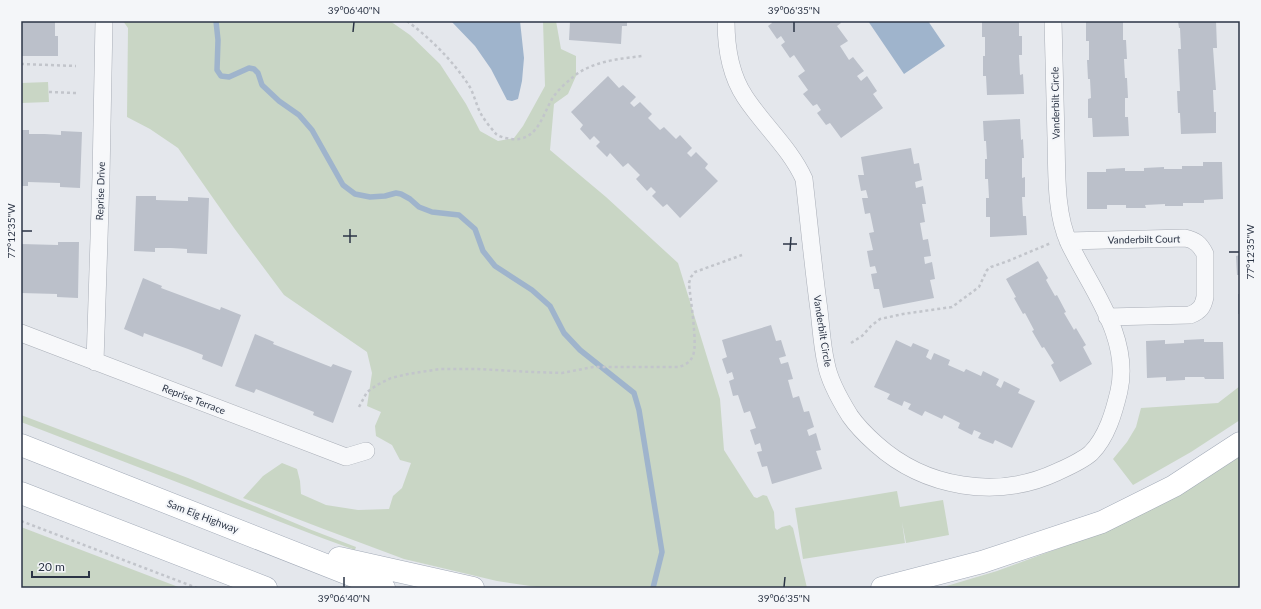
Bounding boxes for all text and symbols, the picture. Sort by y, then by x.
text: 39°06'40"N [328,4,380,16]
text: 39°06'35"N [768,4,820,16]
street label: Vanderbilt Circle [1048,67,1062,139]
street label: Reprise Drive [93,161,107,221]
text: 77°12'35"W [5,203,17,259]
text: 77°12'35"W [1244,224,1256,280]
street label: Vanderbilt Court [1108,232,1181,246]
street label: Vanderbilt Circle [811,294,835,368]
street label: Reprise Terrace [161,381,227,417]
street label: Sam Eig Highway [166,497,241,535]
scale bar [32,553,89,579]
text: 20 m [38,559,65,574]
text: 39°06'40"N [318,592,370,604]
text: 39°06'35"N [758,592,810,604]

